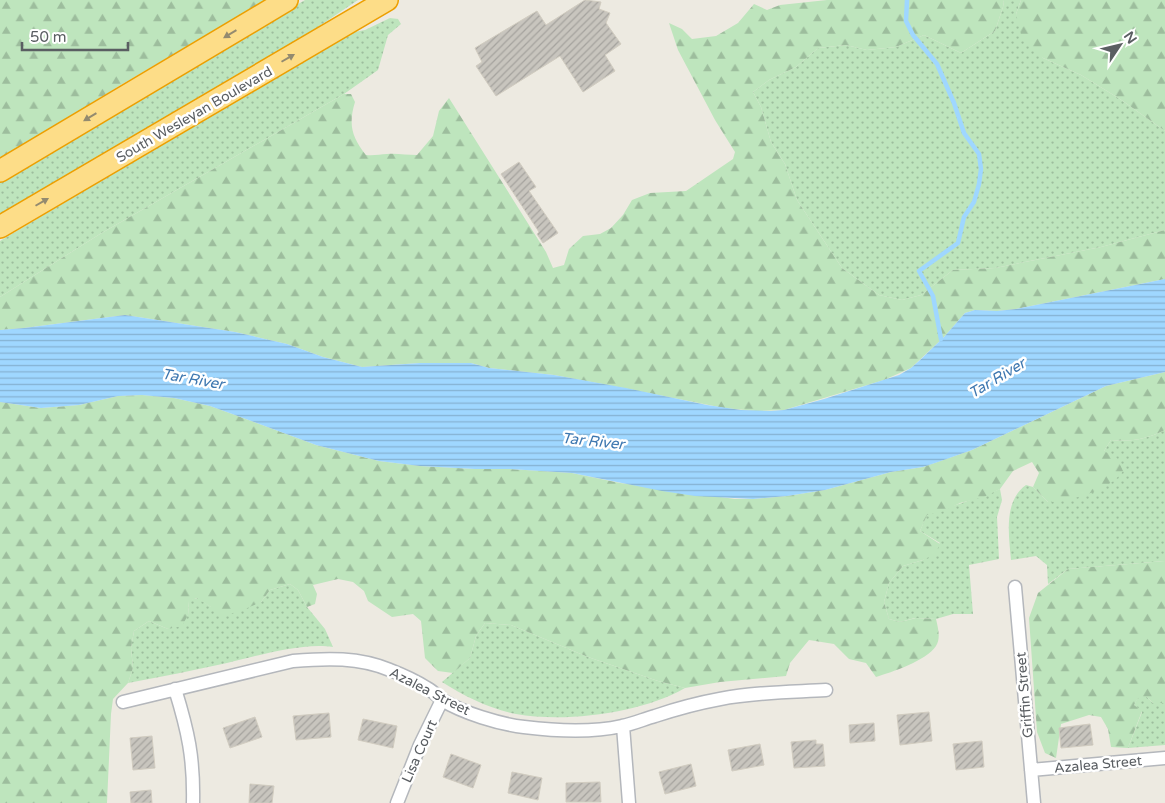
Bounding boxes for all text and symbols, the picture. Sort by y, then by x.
scale bar [22,20,129,52]
north arrow [1095,20,1145,70]
text: 50 m [30,28,67,46]
text: N [1120,28,1140,47]
one-way arrow [222,30,237,38]
one-way arrow [282,54,295,63]
street label: South Wesleyan Boulevard [113,63,275,166]
one-way arrow [84,113,97,122]
one-way arrow [36,198,49,207]
water label: Tar River [966,353,1030,402]
water label: Tar River [161,365,228,394]
water label: Tar River [561,429,627,453]
street label: Griffin Street [1012,651,1037,739]
street label: Azalea Street [387,664,474,719]
street label: Lisa Court [398,717,441,785]
street label: Azalea Street [1053,752,1143,777]

